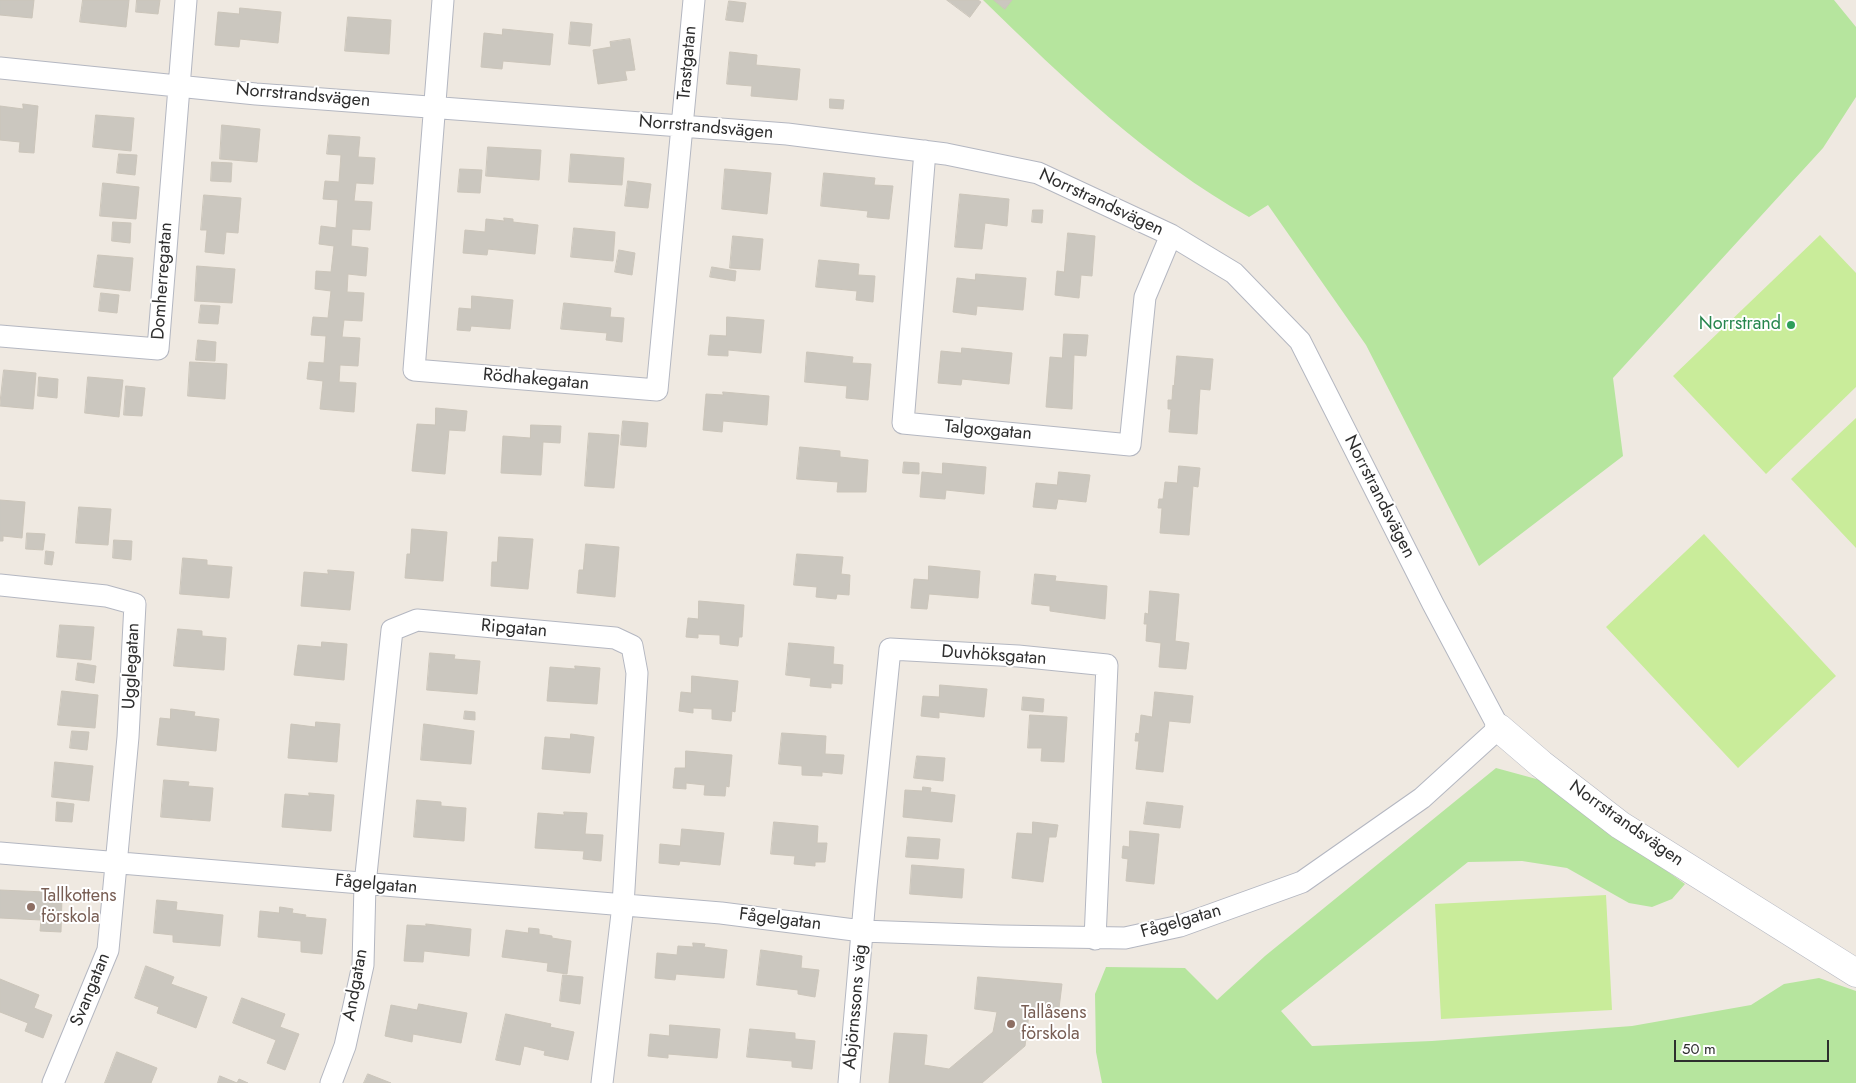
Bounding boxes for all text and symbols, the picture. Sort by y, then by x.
street label: Trastgatan [674,25,702,101]
street label: Norrstrandsvägen [235,79,371,113]
street label: Norrstrandsvägen [638,111,774,145]
street label: Norrstrandsvägen [1035,165,1167,241]
street label: Domherregatan [148,222,178,340]
place label: Norrstrand [1699,314,1781,336]
marker: Norrstrand [1785,319,1797,331]
street label: Rödhakegatan [482,365,590,395]
street label: Talgoxgatan [943,416,1033,446]
street label: Norrstrandsvägen [1339,432,1419,562]
street label: Ripgatan [480,615,548,643]
street label: Ugglegatan [119,622,145,710]
street label: Duvhöksgatan [941,642,1047,670]
street label: Norrstrandsvägen [1564,776,1688,872]
street label: Fågelgatan [334,871,418,899]
place label: Tallkottens förskola [41,886,117,929]
street label: Fågelgatan [1138,900,1224,944]
marker: Tallkottens förskola [25,901,37,913]
street label: Fågelgatan [738,904,822,936]
street label: Abjörnssons väg [840,944,872,1070]
street label: Andgatan [339,947,373,1023]
street label: Svangatan [67,950,115,1030]
place label: Tallåsens förskola [1021,1003,1086,1046]
marker: Tallåsens förskola [1005,1018,1017,1030]
scale bar [1676,1030,1831,1062]
text: 50 m [1682,1038,1716,1060]

